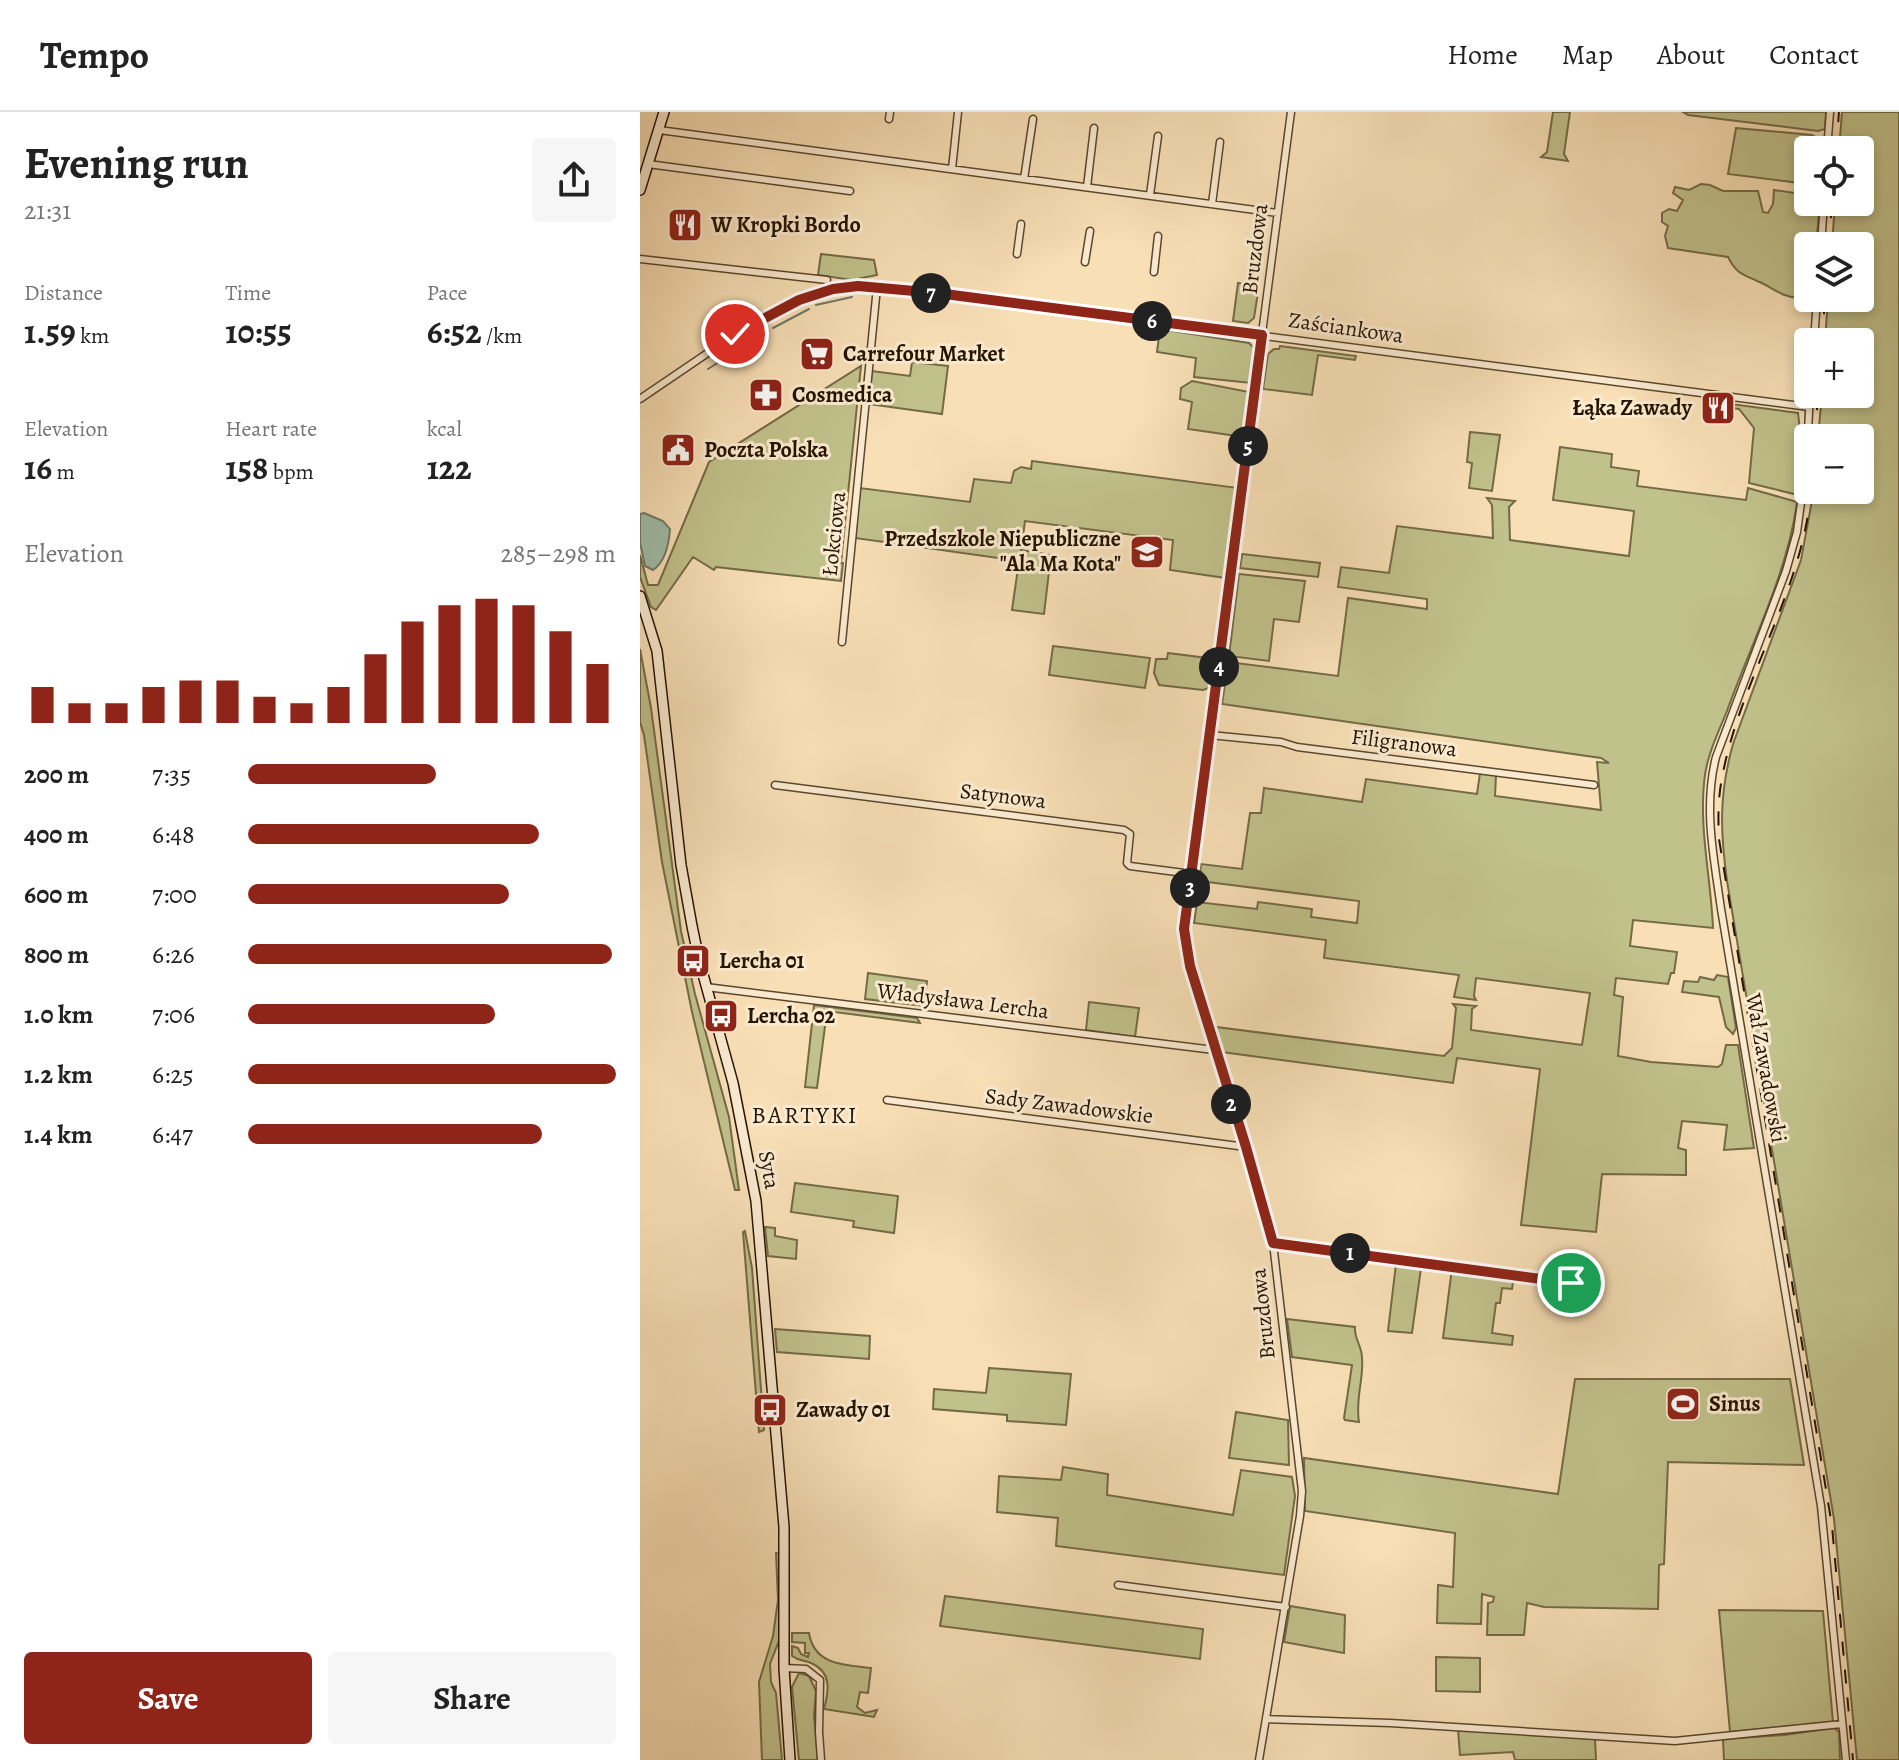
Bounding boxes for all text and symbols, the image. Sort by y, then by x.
text: Tempo [40,29,149,81]
text: Home [1447,36,1518,74]
text: Map [1562,36,1613,74]
text: About [1657,36,1725,74]
text: Contact [1769,36,1859,74]
text: Evening run [24,133,249,193]
map controls [1794,136,1874,504]
button: locate [1794,136,1874,216]
button: share [532,138,616,222]
text: 21:31 [24,193,71,228]
street label: Bruzdowa [1235,201,1276,296]
restaurant icon: W Kropki Bordo [666,206,704,244]
place label: W Kropki Bordo [710,210,861,240]
button: layers [1794,232,1874,312]
pin: 7 [911,273,951,313]
text: Distance [24,278,103,308]
text: Time [225,278,271,308]
text: Pace [427,278,467,308]
text: 7 [926,278,936,308]
pin [701,300,769,368]
pin: 6 [1132,301,1172,341]
street label: Zaściankowa [1287,305,1406,351]
text: 6 [1147,306,1157,336]
text: 1.59 [24,308,76,355]
text: 10:55 [225,308,292,355]
text: 6:52 [427,308,482,355]
icon: check [713,312,757,356]
text: km [76,321,109,351]
text: /km [482,321,522,351]
button: + [1794,328,1874,408]
supermarket icon: Carrefour Market [798,335,836,373]
place label: Carrefour Market [843,339,1006,369]
pharmacy icon: Cosmedica [747,376,785,414]
place label: Cosmedica [792,380,893,410]
restaurant icon: Łąka Zawady [1699,389,1737,427]
place label: Łąka Zawady [1572,393,1693,423]
text: Elevation [24,414,108,444]
text: Heart rate [225,414,317,444]
text: kcal [427,414,462,444]
button: − [1794,424,1874,504]
pin: 5 [1228,426,1268,466]
public building icon: Poczta Polska [659,431,697,469]
text: 5 [1243,431,1253,461]
place label: Poczta Polska [704,435,829,465]
text: 16 [24,444,52,491]
text: 158 [225,444,268,491]
text: 122 [427,444,472,491]
text: m [52,457,75,487]
text: bpm [268,457,314,487]
street label: Łokciowa [815,489,853,578]
place label: Przedszkole Niepubliczne "Ala Ma Kota" [884,524,1121,579]
school or university icon: Przedszkole Niepubliczne "Ala Ma Kota" [1128,533,1166,571]
text: Elevation [24,536,124,571]
text: 285–298 m [500,536,616,571]
pin: 4 [1199,647,1239,687]
text: 4 [1214,652,1224,682]
street label: Filigranowa [1349,722,1459,764]
text: 200 m [24,757,89,792]
text: 7:35 [152,757,191,792]
street label: Satynowa [958,776,1049,816]
text: 400 m [24,817,89,852]
text: 6:48 [152,817,195,852]
pin: 3 [1170,868,1210,908]
text: 3 [1185,873,1195,903]
text: 600 m [24,877,89,912]
text: 7:00 [152,877,197,912]
text: 800 m [24,937,89,972]
text: 6:26 [152,937,195,972]
bus stop icon: Lercha 01 [674,942,712,980]
place label: Lercha 01 [719,946,804,976]
street label: Władysława Lercha [874,975,1051,1027]
street label: Wał Zawadowski [1738,990,1794,1145]
text: 1.0 km [24,997,93,1032]
text: 7:06 [152,997,195,1032]
bus stop icon: Lercha 02 [702,997,740,1035]
place label: Lercha 02 [747,1001,835,1031]
text: 1.2 km [24,1057,93,1092]
text: 6:25 [152,1057,194,1092]
street label: Sady Zawadowskie [983,1081,1155,1131]
pin: 2 [1211,1084,1251,1124]
text: 2 [1226,1089,1236,1119]
district label: BARTYKI [752,1099,858,1131]
text: 1.4 km [24,1117,92,1152]
text: 6:47 [152,1117,193,1152]
street label: Syta [751,1148,787,1192]
pin: 1 [1330,1233,1370,1273]
text: 1 [1346,1238,1354,1268]
pin [1537,1249,1605,1317]
icon: arrive [1549,1261,1593,1305]
street label: Bruzdowa [1243,1266,1283,1361]
sports icon: Sinus [1664,1385,1702,1423]
place label: Sinus [1709,1389,1760,1419]
bus stop icon: Zawady 01 [751,1391,789,1429]
place label: Zawady 01 [796,1395,891,1425]
button: Save [24,1652,312,1744]
button: Share [328,1652,616,1744]

